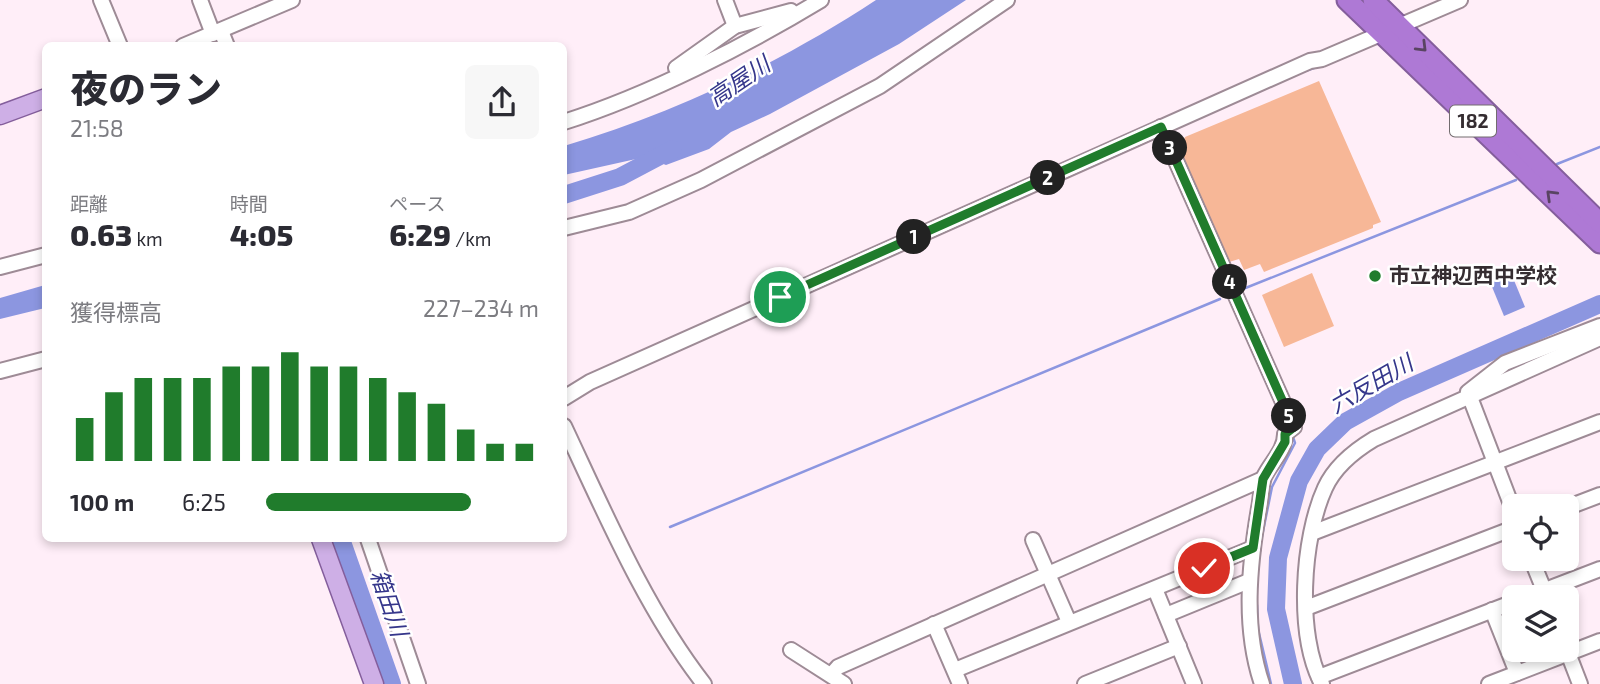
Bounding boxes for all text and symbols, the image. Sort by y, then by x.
one-way arrow [1414,39,1426,51]
water label: 高屋川 [702,48,777,111]
text: 夜のラン [70,65,222,111]
button: share [465,65,539,139]
road number: 182 [1450,105,1496,136]
text: 21:58 [70,114,124,142]
pin: 3 [1152,130,1188,166]
text: 3 [1164,136,1175,159]
pin: 2 [1030,160,1066,196]
text: 2 [1042,166,1053,189]
one-way arrow [1546,191,1559,204]
text: 距離 [70,192,108,215]
text: 時間 [230,192,268,215]
text: ペース [389,192,445,215]
text: 0.63 [70,216,132,252]
text: 4:05 [230,216,293,252]
text: 6:29 [389,216,451,252]
pin: 1 [897,219,932,254]
text: 1 [909,225,918,248]
text: km [132,227,163,250]
text: /km [451,227,492,250]
place label: 市立神辺西中学校 [1389,262,1557,287]
pin: 4 [1212,264,1248,300]
pin [750,267,810,327]
marker: 市立神辺西中学校 [1367,268,1383,284]
text: 4 [1223,270,1236,293]
icon: arrive [761,278,799,316]
text: 227–234 m [423,294,539,322]
text: 獲得標高 [70,298,162,326]
water label: 六反田川 [1324,347,1420,418]
pin: 5 [1272,398,1306,434]
text: 5 [1283,404,1294,427]
text: 100 m [70,488,134,516]
text: 6:25 [182,488,226,516]
map controls [1502,494,1579,662]
button: locate [1502,494,1579,571]
pin [1174,538,1234,598]
icon: check [1185,549,1223,587]
water label: 箱田川 [365,565,415,643]
button: layers [1502,585,1579,662]

